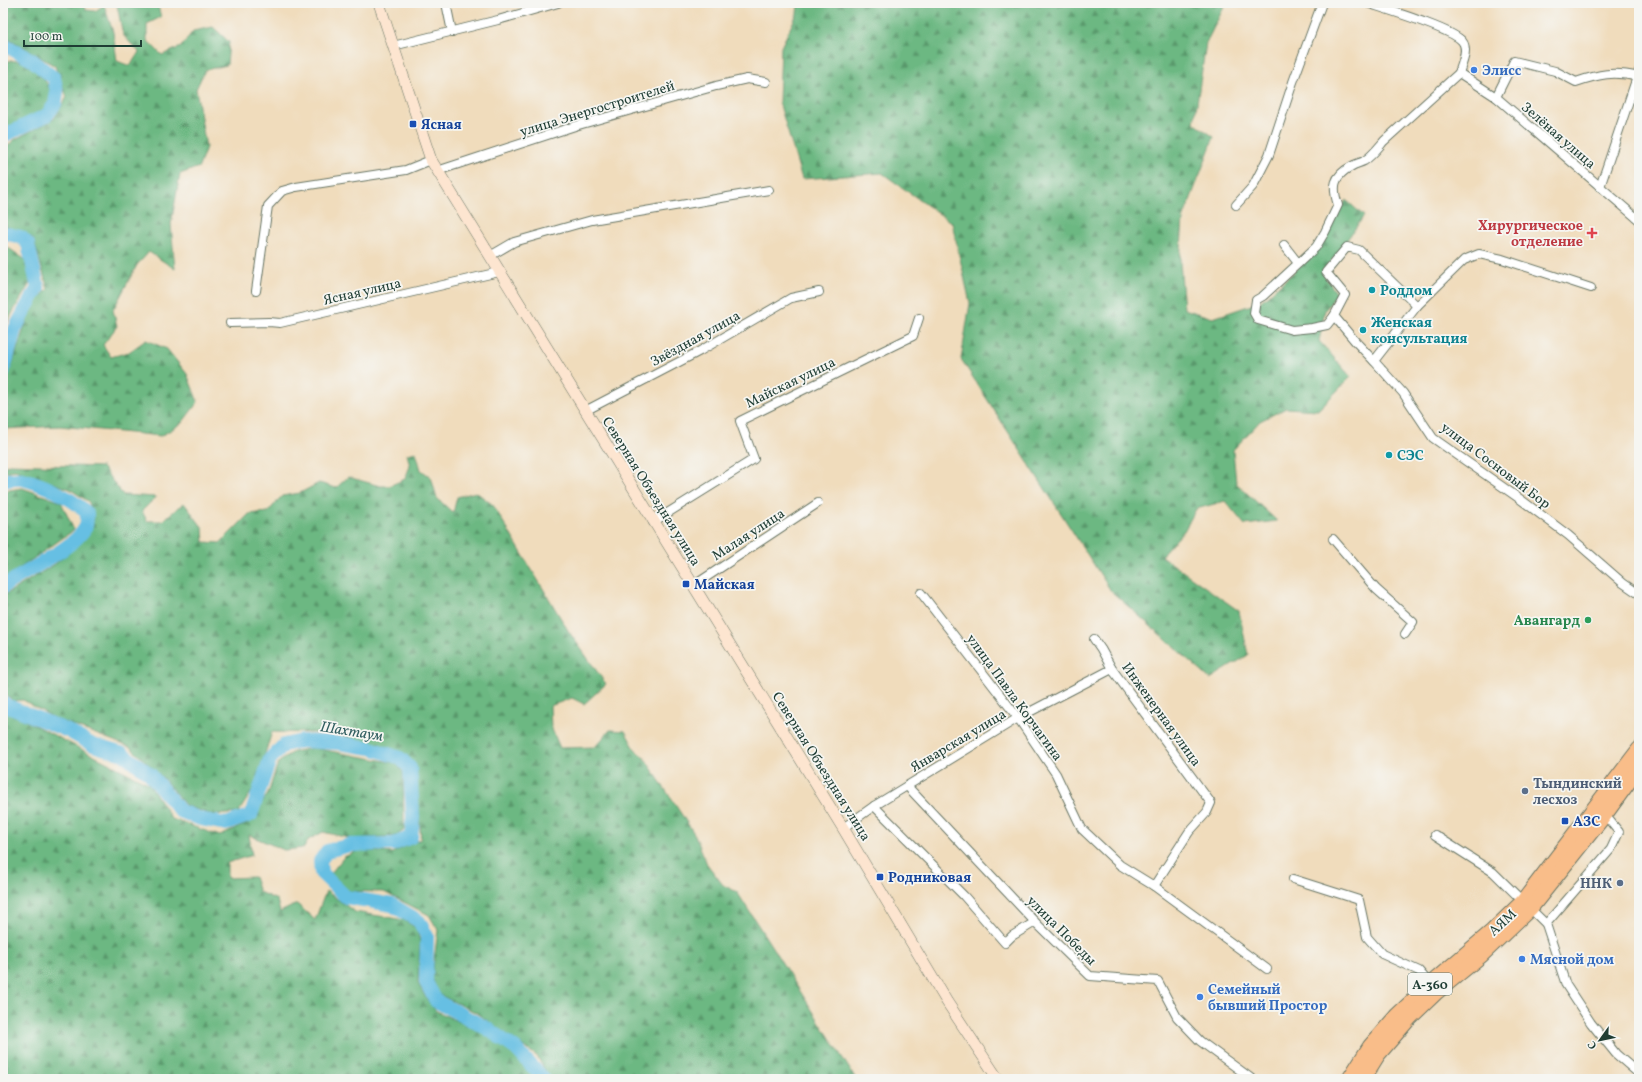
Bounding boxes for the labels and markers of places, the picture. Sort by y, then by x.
place label: Элисс [1482,62,1522,81]
marker: Элисс [1469,65,1479,75]
place label: Ясная [421,116,462,135]
marker: Ясная [408,119,418,129]
place label: Хирургическое отделение [1478,217,1583,252]
marker: Хирургическое отделение [1586,227,1598,239]
place label: Роддом [1380,282,1433,301]
marker: Роддом [1367,285,1377,295]
place label: Женская консультация [1371,314,1467,349]
marker: Женская консультация [1358,325,1368,335]
place label: СЭС [1397,447,1424,466]
marker: СЭС [1384,450,1394,460]
place label: Майская [694,576,755,595]
marker: Майская [681,579,691,589]
place label: Авангард [1514,612,1580,631]
marker: Авангард [1583,615,1593,625]
place label: Тындинский лесхоз [1533,775,1622,810]
marker: Тындинский лесхоз [1520,786,1530,796]
place label: АЗС [1573,813,1600,832]
marker: АЗС [1560,816,1570,826]
place label: Родниковая [888,869,971,888]
marker: Родниковая [875,872,885,882]
place label: ННК [1580,875,1612,894]
marker: ННК [1615,878,1625,888]
place label: Мясной дом [1530,951,1614,970]
marker: Мясной дом [1517,954,1527,964]
place label: Семейный бывший Простор [1208,981,1328,1016]
marker: Семейный бывший Простор [1195,992,1205,1002]

